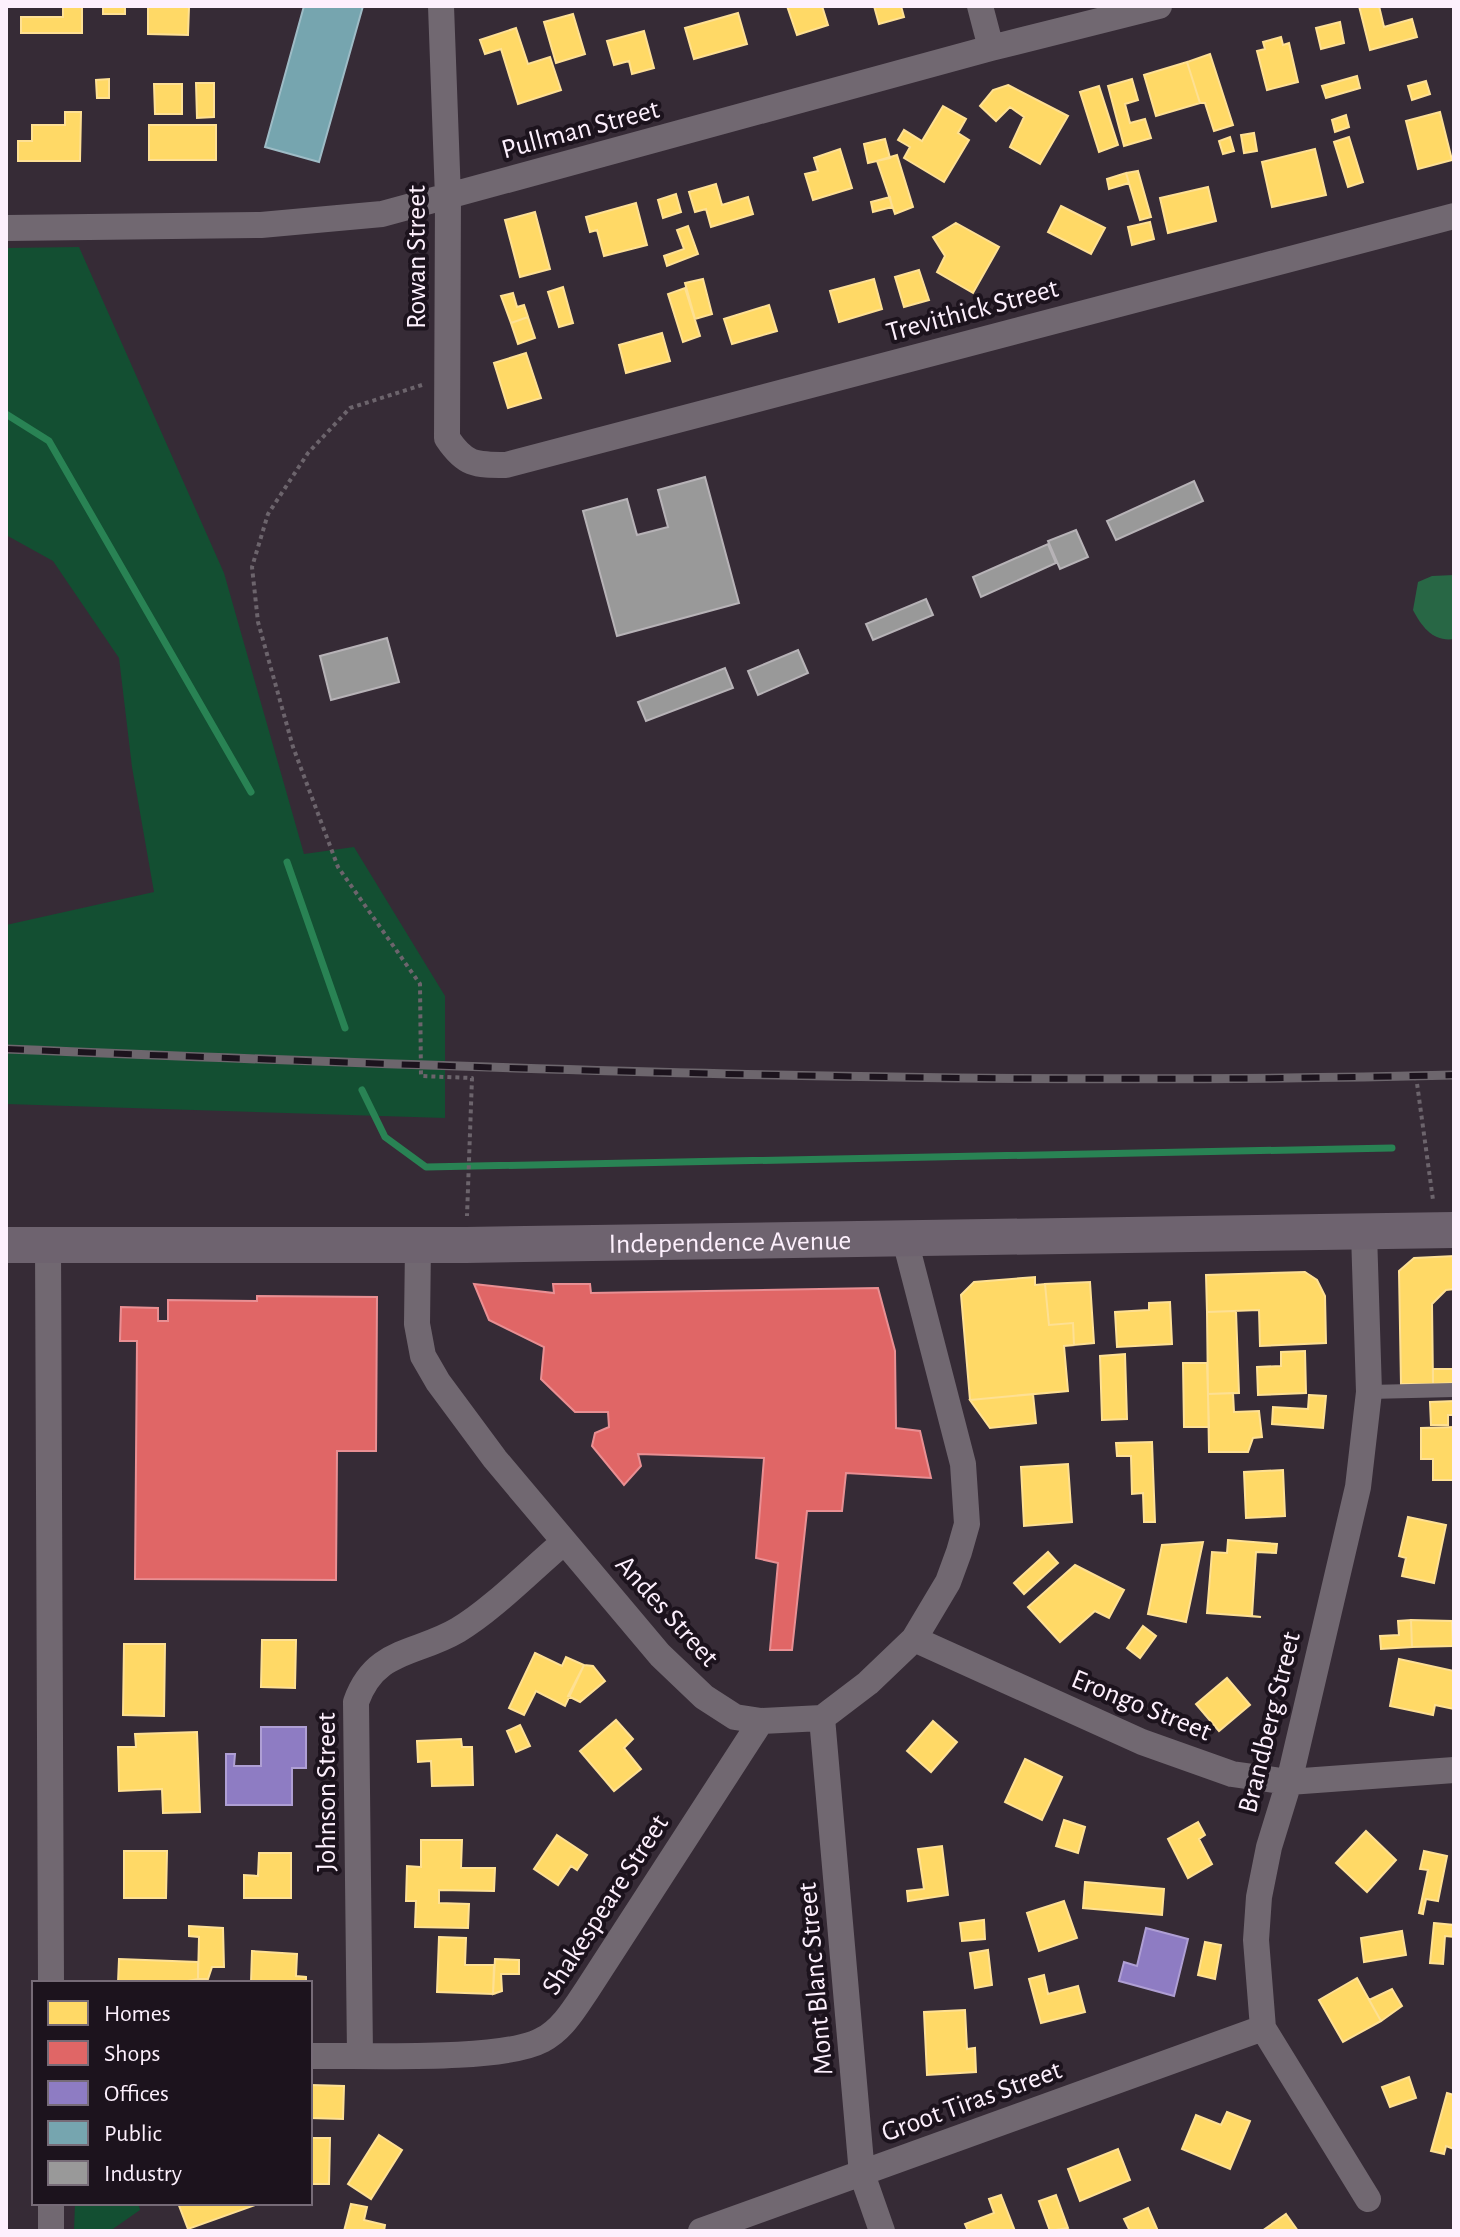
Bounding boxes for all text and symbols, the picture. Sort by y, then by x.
street label: Pullman Street [498,95,663,164]
street label: Rowan Street [403,185,431,329]
street label: Trevithick Street [883,275,1062,347]
street label: Independence Avenue [608,1227,852,1259]
street label: Andes Street [610,1550,723,1672]
street label: Brandberg Street [1234,1629,1306,1816]
street label: Erongo Street [1067,1665,1215,1747]
street label: Johnson Street [313,1712,341,1872]
street label: Shakespeare Street [537,1810,674,2000]
street label: Mont Blanc Street [794,1881,838,2076]
legend [32,1981,312,2205]
text: Homes [104,2002,171,2026]
text: Shops [104,2042,160,2066]
street label: Groot Tiras Street [878,2056,1066,2147]
text: Offices [104,2082,169,2106]
text: Public [104,2122,162,2146]
text: Industry [104,2162,182,2186]

